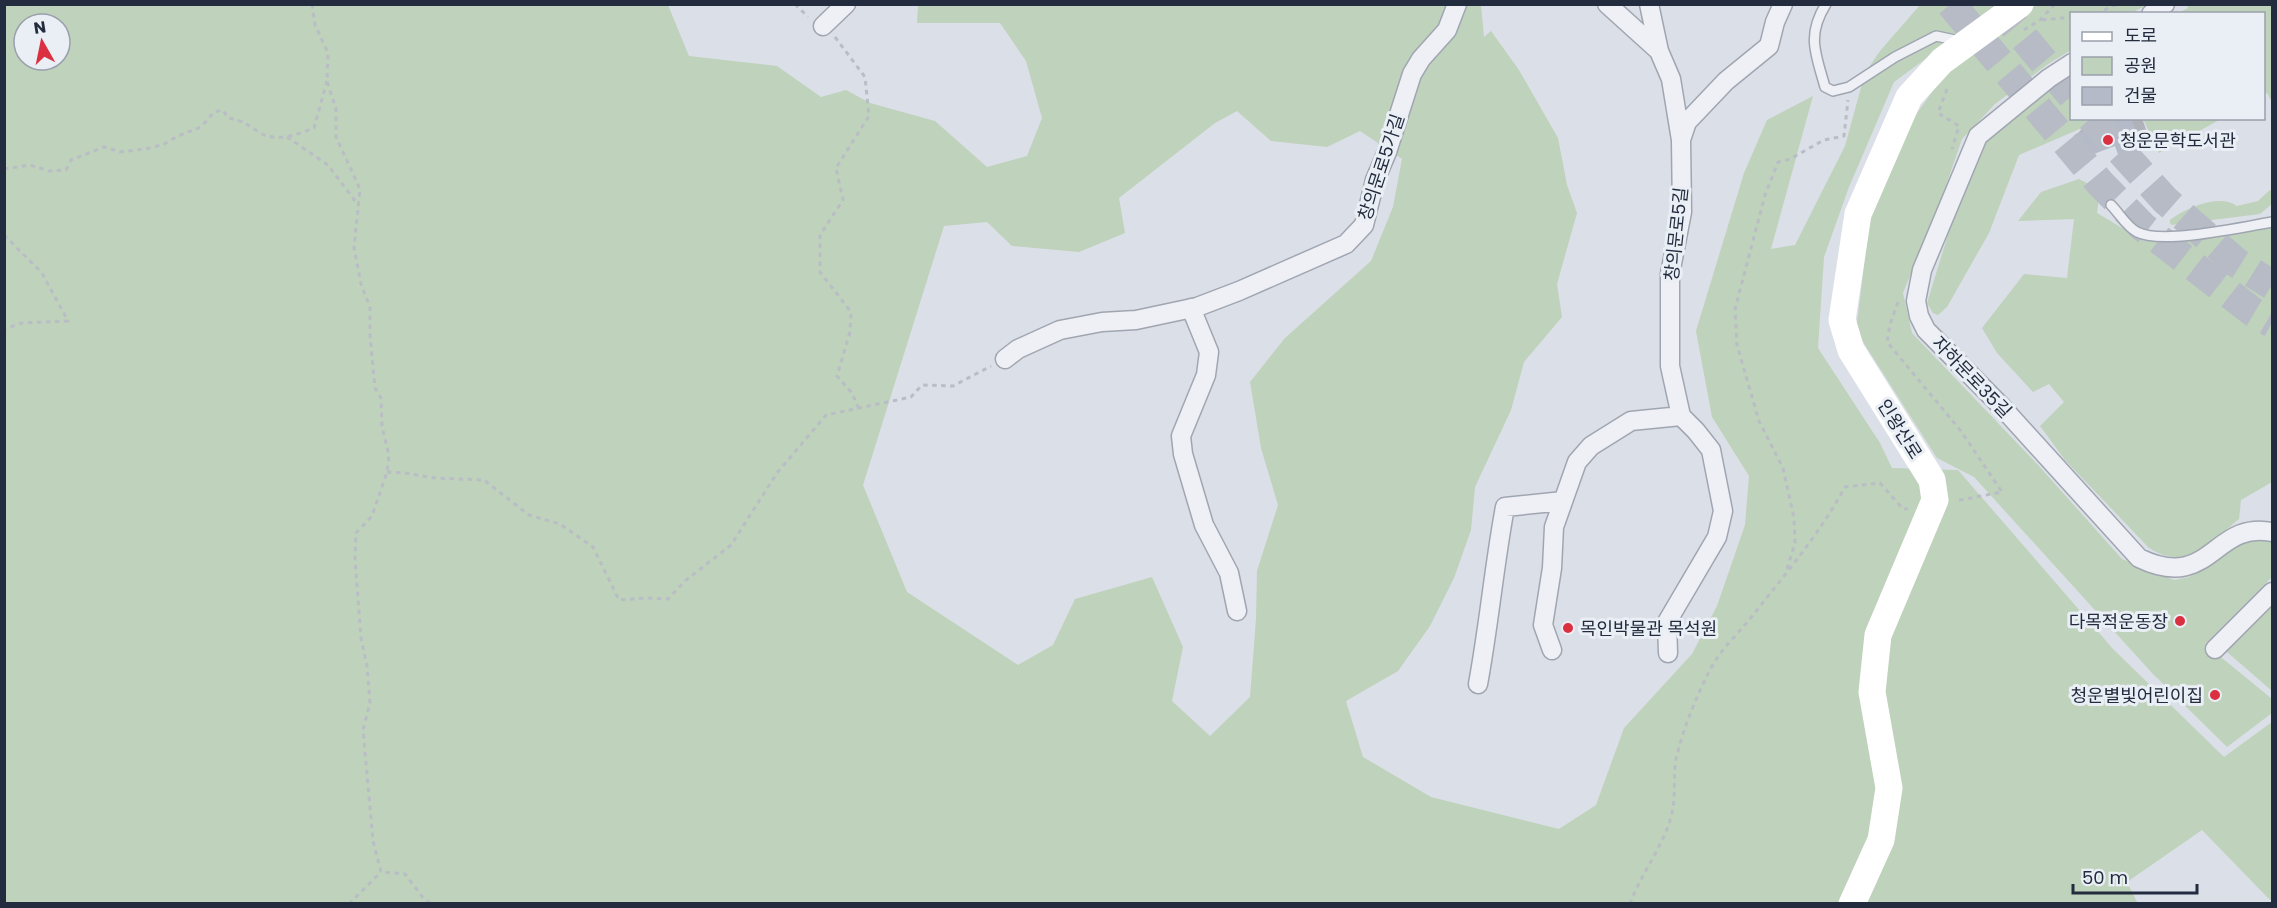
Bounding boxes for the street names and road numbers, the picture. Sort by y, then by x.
street label: 창의문로5가길 [1352,111,1410,223]
street label: 창의문로5길 [1659,186,1693,282]
street label: 자하문로35길 [1927,331,2017,423]
street label: 인왕산로 [1872,394,1928,464]

